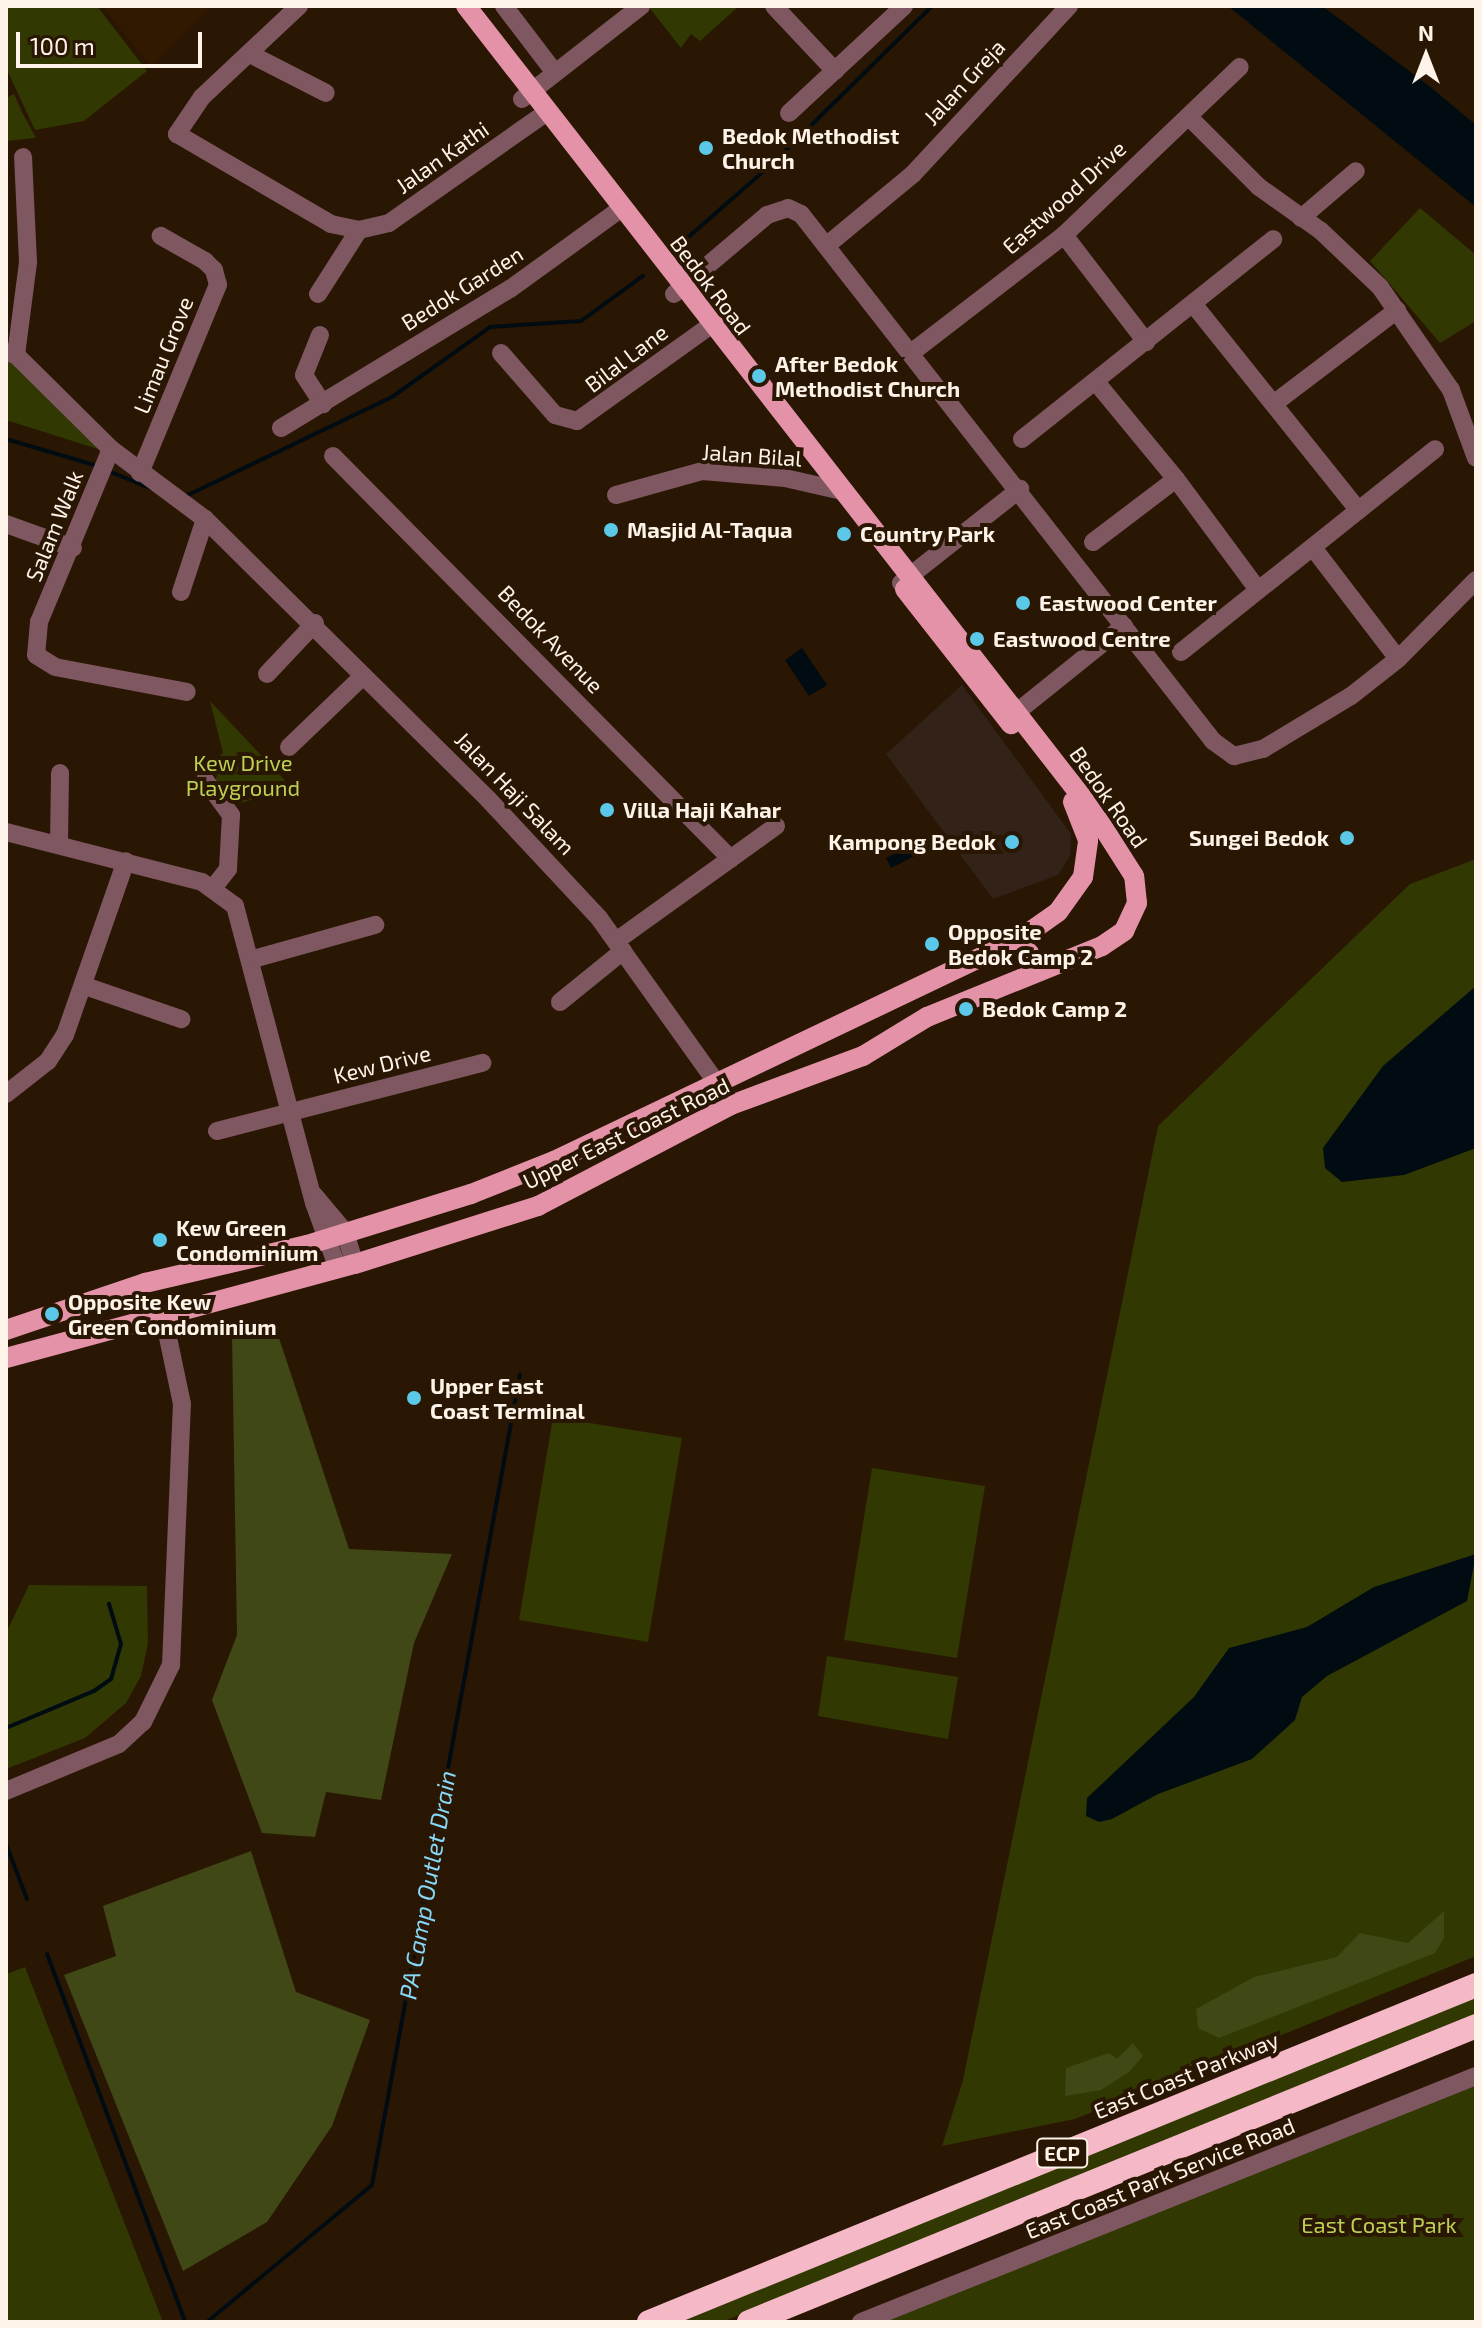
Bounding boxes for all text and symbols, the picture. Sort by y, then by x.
scale bar [20,16,206,66]
north arrow [1386,16,1466,96]
text: N [1418,19,1434,45]
text: 100 m [30,31,95,60]
street label: Jalan Greja [918,34,1010,130]
street label: Jalan Kathi [390,115,494,199]
place label: Bedok Methodist Church [722,122,899,174]
street label: Eastwood Drive [997,135,1131,259]
marker: Bedok Methodist Church [697,139,715,157]
street label: Bedok Road [665,230,757,340]
street label: Bedok Garden [396,240,528,336]
street label: Limau Grove [128,293,198,417]
street label: Bilal Lane [579,318,673,398]
place label: After Bedok Methodist Church [775,350,960,402]
marker: After Bedok Methodist Church [750,367,768,385]
street label: Jalan Bilal [701,438,803,472]
street label: Salam Walk [20,467,88,585]
place label: Masjid Al-Taqua [627,517,793,543]
marker: Masjid Al-Taqua [602,521,620,539]
place label: Country Park [860,521,996,547]
marker: Country Park [835,525,853,543]
street label: Bedok Avenue [493,579,609,699]
place label: Eastwood Center [1039,590,1217,616]
marker: Eastwood Center [1014,594,1032,612]
place label: Eastwood Centre [993,626,1171,652]
marker: Eastwood Centre [968,630,986,648]
street label: Jalan Haji Salam [450,726,580,860]
street label: Bedok Road [1065,741,1153,853]
park label: Kew Drive Playground [186,749,300,800]
place label: Villa Haji Kahar [623,797,781,823]
marker: Villa Haji Kahar [598,801,616,819]
place label: Sungei Bedok [1189,825,1329,851]
marker: Sungei Bedok [1336,827,1358,849]
place label: Kampong Bedok [828,829,996,855]
marker: Kampong Bedok [1003,833,1021,851]
place label: Opposite Bedok Camp 2 [948,918,1093,970]
marker: Opposite Bedok Camp 2 [923,935,941,953]
place label: Bedok Camp 2 [982,996,1127,1022]
marker: Bedok Camp 2 [957,1000,975,1018]
street label: Kew Drive [330,1039,434,1089]
street label: Upper East Coast Road [518,1071,734,1195]
place label: Kew Green Condominium [176,1214,318,1266]
marker: Kew Green Condominium [151,1231,169,1249]
place label: Opposite Kew Green Condominium [68,1288,277,1340]
marker: Opposite Kew Green Condominium [43,1305,61,1323]
place label: Upper East Coast Terminal [430,1372,585,1424]
marker: Upper East Coast Terminal [405,1389,423,1407]
water label: PA Camp Outlet Drain [393,1768,461,2002]
street label: East Coast Parkway [1090,2026,1282,2124]
street label: East Coast Park Service Road [1021,2112,1299,2244]
road number: ECP [1036,2137,1088,2169]
park label: East Coast Park [1301,2212,1457,2238]

